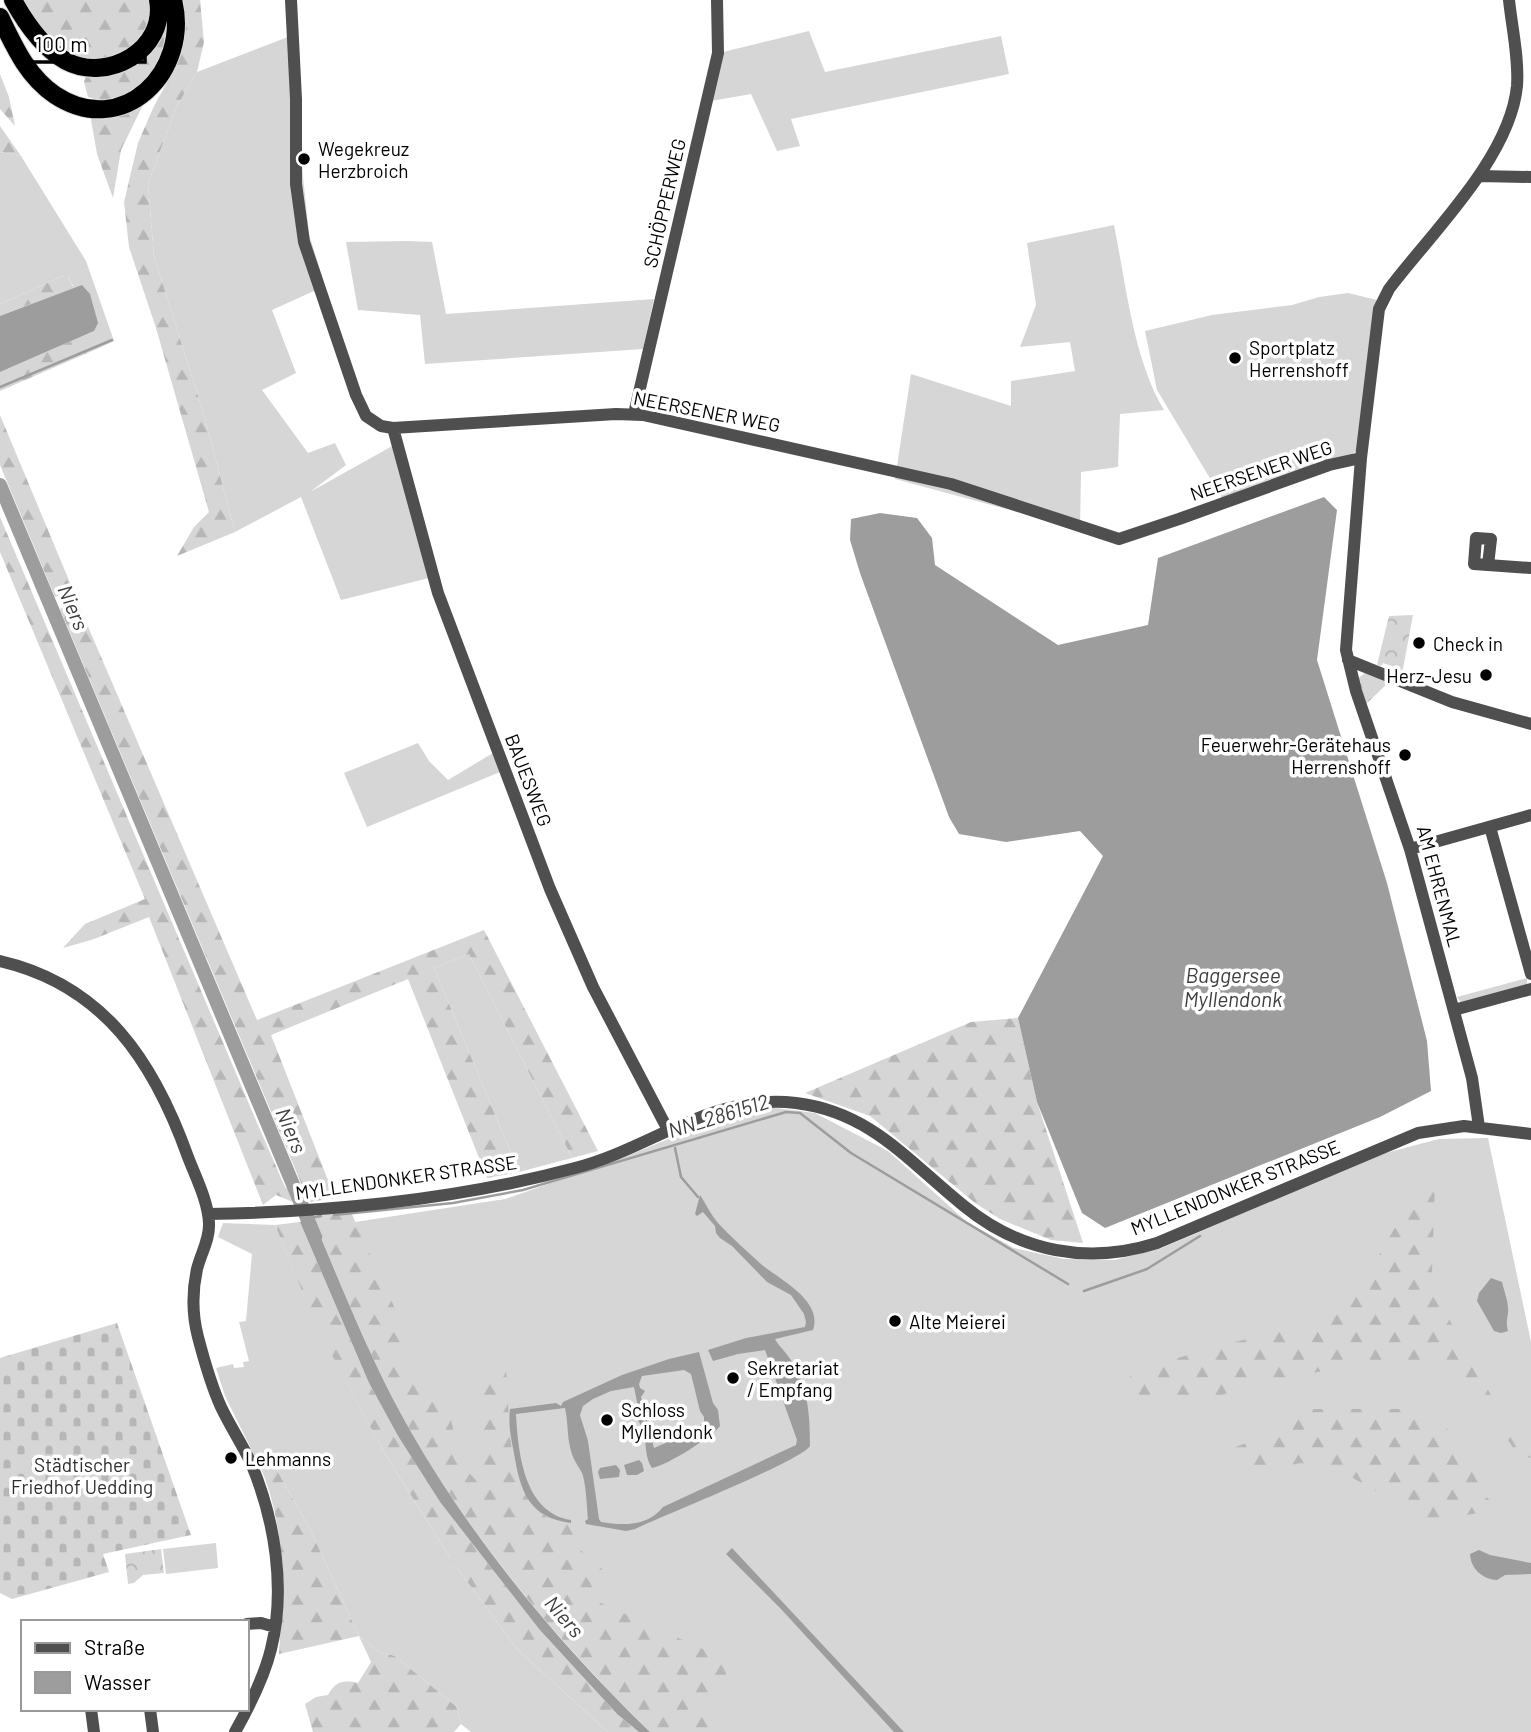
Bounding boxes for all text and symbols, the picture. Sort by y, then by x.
scale bar [24,21,145,65]
text: 100 m [35,31,88,56]
street label: SCHÖPPERWEG [638,136,690,270]
place label: Wegekreuz Herzbroich [318,137,409,182]
marker: Wegekreuz Herzbroich [296,151,312,167]
place label: Sportplatz Herrenshoff [1249,336,1349,381]
marker: Sportplatz Herrenshoff [1227,350,1243,366]
street label: NEERSENER WEG [632,386,782,436]
street label: NEERSENER WEG [1187,435,1335,505]
water label: Niers [53,580,95,634]
place label: Check in [1433,632,1503,655]
marker: Check in [1411,635,1427,651]
place label: Herz-Jesu [1386,664,1472,687]
marker: Herz-Jesu [1478,667,1494,683]
street label: BAUESWEG [501,731,557,829]
place label: Feuerwehr-Gerätehaus Herrenshoff [1201,733,1391,778]
marker: Feuerwehr-Gerätehaus Herrenshoff [1397,747,1413,763]
street label: AM EHRENMAL [1413,823,1467,949]
water label: Baggersee Myllendonk [1184,962,1283,1011]
water label: NN_2861512 [665,1088,771,1142]
water label: Niers [271,1103,313,1157]
street label: MYLLENDONKER STRASSE [1127,1135,1343,1239]
street label: MYLLENDONKER STRASSE [294,1150,518,1204]
place label: Alte Meierei [909,1310,1006,1333]
marker: Alte Meierei [887,1313,903,1329]
place label: Sekretariat / Empfang [747,1356,840,1401]
marker: Sekretariat / Empfang [725,1370,741,1386]
place label: Schloss Myllendonk [621,1398,713,1443]
marker: Schloss Myllendonk [599,1412,615,1428]
place label: Lehmanns [245,1447,331,1470]
marker: Lehmanns [223,1450,239,1466]
park label: Städtischer Friedhof Uedding [11,1453,153,1498]
water label: Niers [540,1590,590,1642]
legend [21,1620,248,1711]
text: Straße [84,1634,145,1659]
text: Wasser [84,1669,151,1694]

